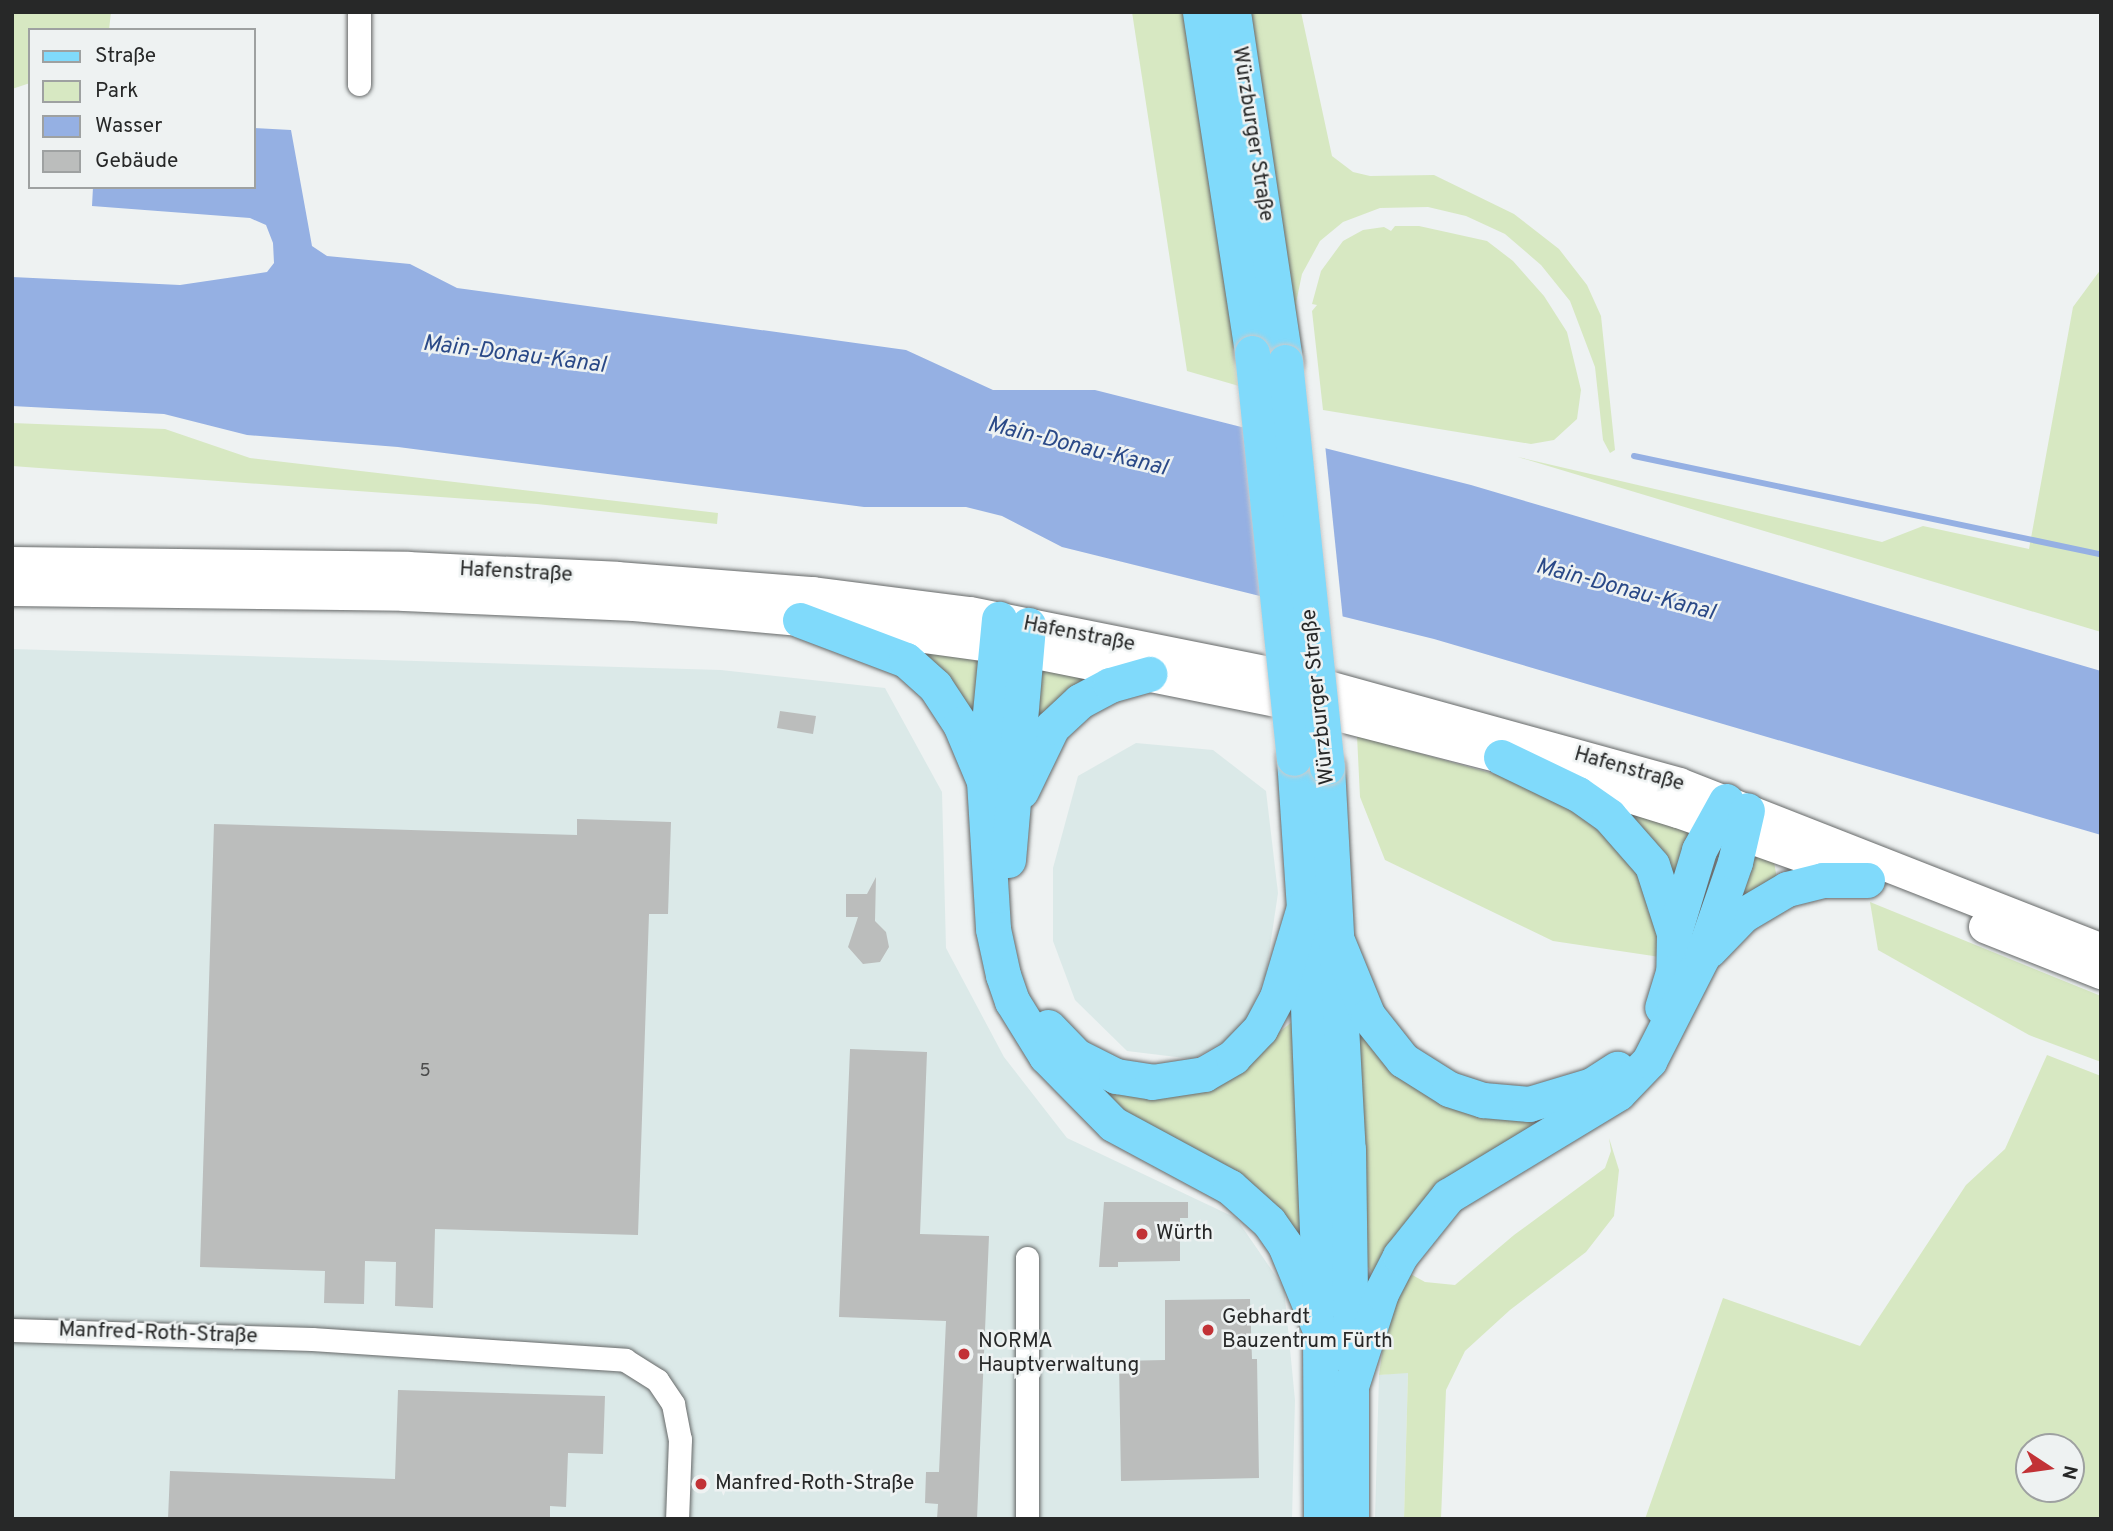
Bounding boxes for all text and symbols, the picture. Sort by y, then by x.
legend [28,28,256,189]
text: Straße [95,43,156,70]
street label: Würzburger Straße [1226,45,1278,223]
text: Park [95,78,138,105]
text: Wasser [95,113,162,140]
text: Gebäude [95,148,178,175]
water label: Main-Donau-Kanal [421,331,607,381]
water label: Main-Donau-Kanal [984,412,1170,484]
water label: Main-Donau-Kanal [1532,554,1718,628]
street label: Hafenstraße [459,557,573,589]
street label: Würzburger Straße [1297,608,1341,786]
street label: Hafenstraße [1021,612,1137,658]
street label: Hafenstraße [1571,742,1687,798]
house number: 5 [419,1061,431,1083]
place label: Würth [1156,1221,1213,1247]
marker: Würth [1134,1226,1150,1242]
place label: Gebhardt Bauzentrum Fürth [1222,1305,1393,1355]
street label: Manfred-Roth-Straße [58,1318,258,1350]
marker: Gebhardt Bauzentrum Fürth [1200,1322,1216,1338]
place label: NORMA Hauptverwaltung [978,1329,1139,1379]
marker: NORMA Hauptverwaltung [956,1346,972,1362]
north arrow [2015,1433,2085,1503]
text: N [2055,1463,2082,1482]
place label: Manfred-Roth-Straße [715,1471,914,1497]
marker: Manfred-Roth-Straße [693,1476,709,1492]

